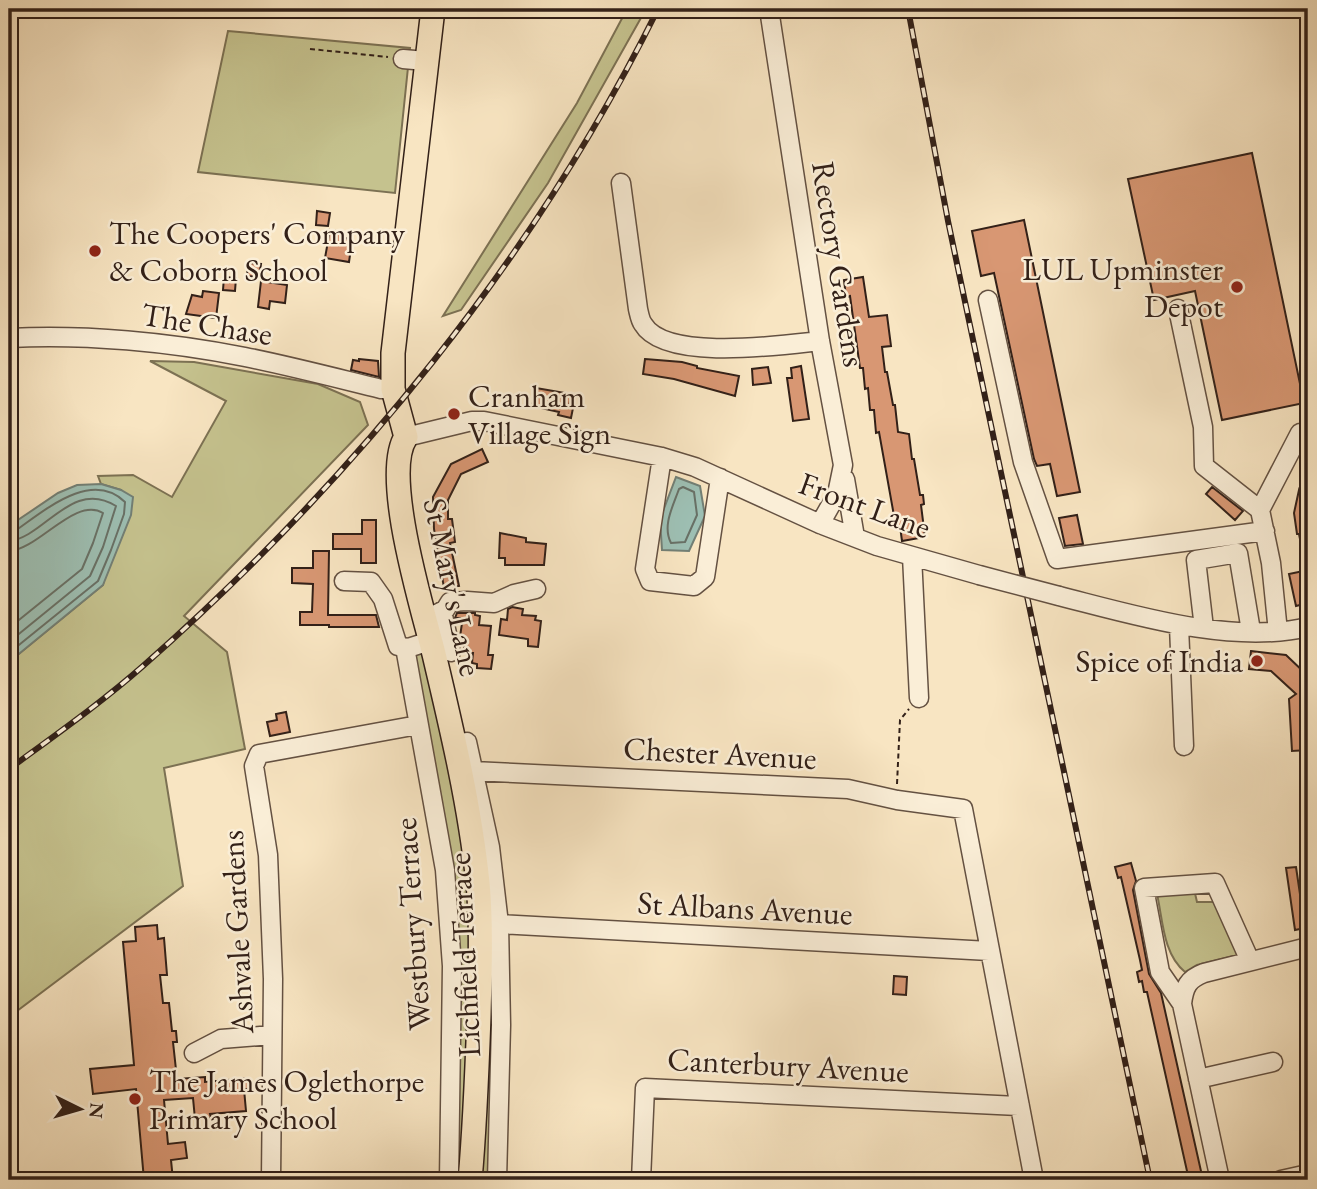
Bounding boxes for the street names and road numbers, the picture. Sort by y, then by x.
street label: Rectory Gardens [802,158,876,370]
street label: The Chase [139,293,275,355]
street label: Front Lane [793,462,937,548]
street label: St Mary's Lane [414,494,492,680]
street label: Chester Avenue [622,727,818,779]
street label: Westbury Terrace [384,816,440,1032]
street label: Ashvale Gardens [211,829,263,1036]
street label: Lichfield Terrace [438,852,490,1058]
street label: St Albans Avenue [636,881,854,935]
street label: Canterbury Avenue [666,1038,910,1092]

